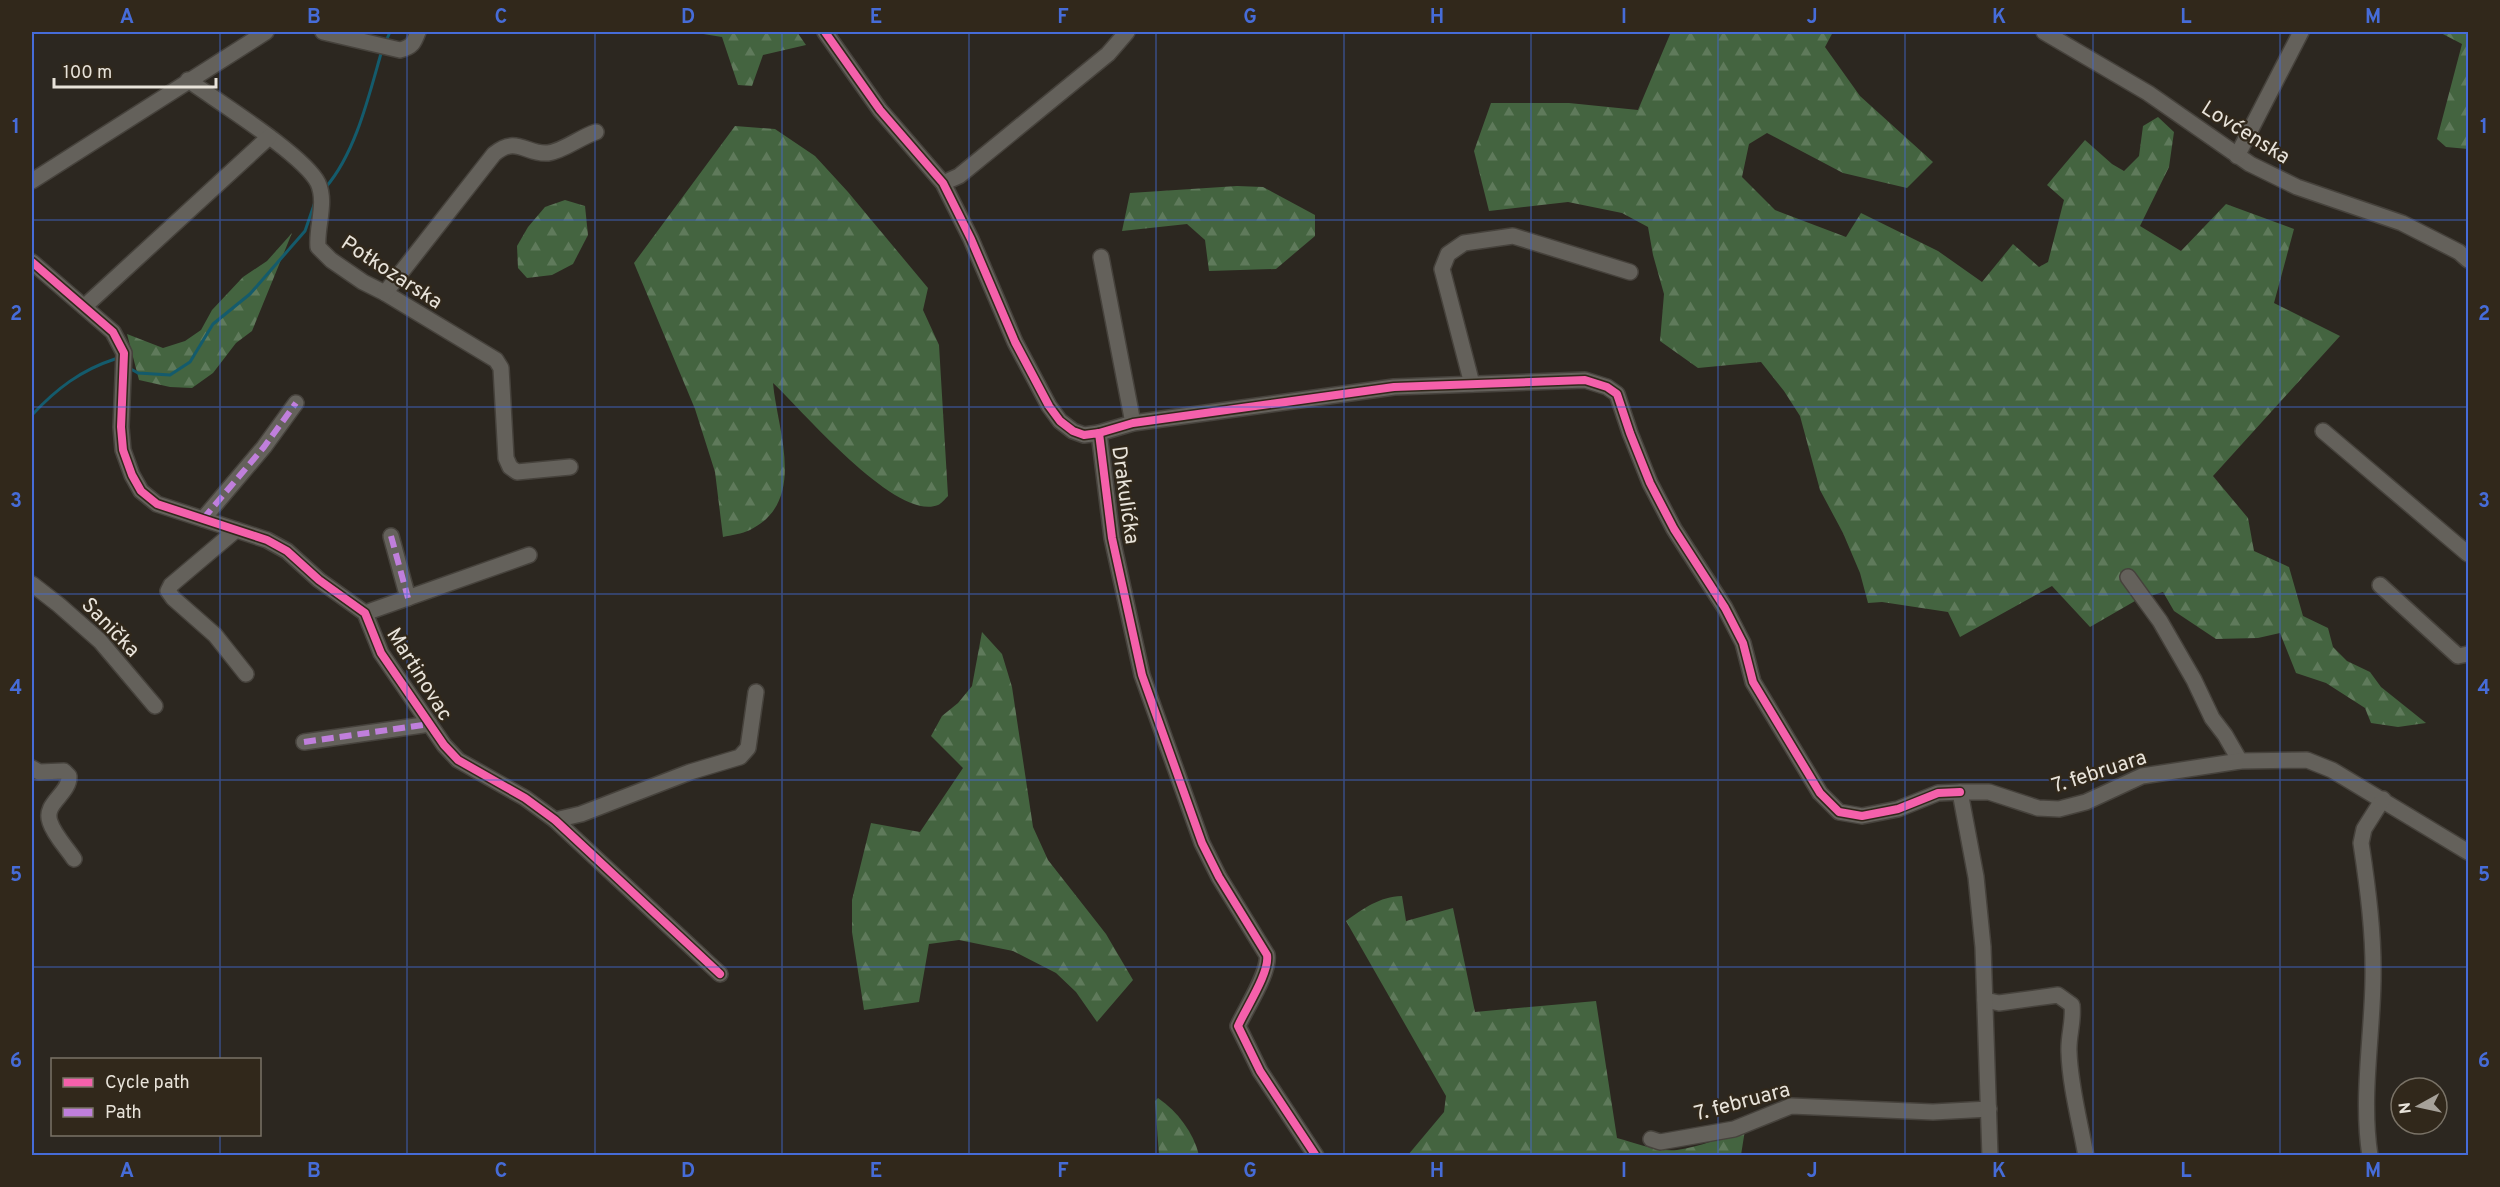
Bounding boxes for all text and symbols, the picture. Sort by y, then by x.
text: A [120,5,134,31]
text: B [307,5,321,31]
text: C [495,5,507,31]
text: D [681,5,695,31]
text: E [870,5,882,31]
text: F [1057,5,1069,31]
text: G [1243,5,1257,31]
text: H [1430,5,1444,31]
text: I [1621,5,1627,31]
text: J [1806,5,1818,31]
text: K [1992,5,2006,31]
text: L [2180,5,2192,31]
text: M [2365,5,2381,31]
scale bar [54,51,216,89]
text: 100 m [63,62,112,85]
street label: Lovćenska [2196,95,2295,171]
text: 1 [12,115,20,141]
text: 1 [2480,115,2488,141]
street label: Potkozarska [335,230,447,316]
text: 2 [10,302,22,328]
text: 2 [2478,302,2490,328]
street label: Drakulićka [1104,444,1145,546]
text: 3 [10,489,22,515]
text: 3 [2478,489,2490,515]
street label: Sanička [75,592,145,664]
street label: Martinovac [379,623,458,726]
text: 4 [10,676,22,702]
text: 4 [2478,676,2490,702]
street label: 7. februara [2049,744,2150,800]
text: 5 [10,863,22,889]
text: 5 [2478,863,2490,889]
text: 6 [10,1049,22,1075]
text: 6 [2478,1049,2490,1075]
legend [51,1058,261,1136]
text: Cycle path [105,1072,190,1095]
north arrow [2389,1076,2449,1136]
street label: 7. februara [1692,1077,1793,1128]
text: N [2395,1101,2417,1115]
text: Path [105,1102,142,1125]
text: A [120,1159,134,1185]
text: B [307,1159,321,1185]
text: C [495,1159,507,1185]
text: D [681,1159,695,1185]
text: E [870,1159,882,1185]
text: F [1057,1159,1069,1185]
text: G [1243,1159,1257,1185]
text: H [1430,1159,1444,1185]
text: I [1621,1159,1627,1185]
text: J [1806,1159,1818,1185]
text: K [1992,1159,2006,1185]
text: L [2180,1159,2192,1185]
text: M [2365,1159,2381,1185]

